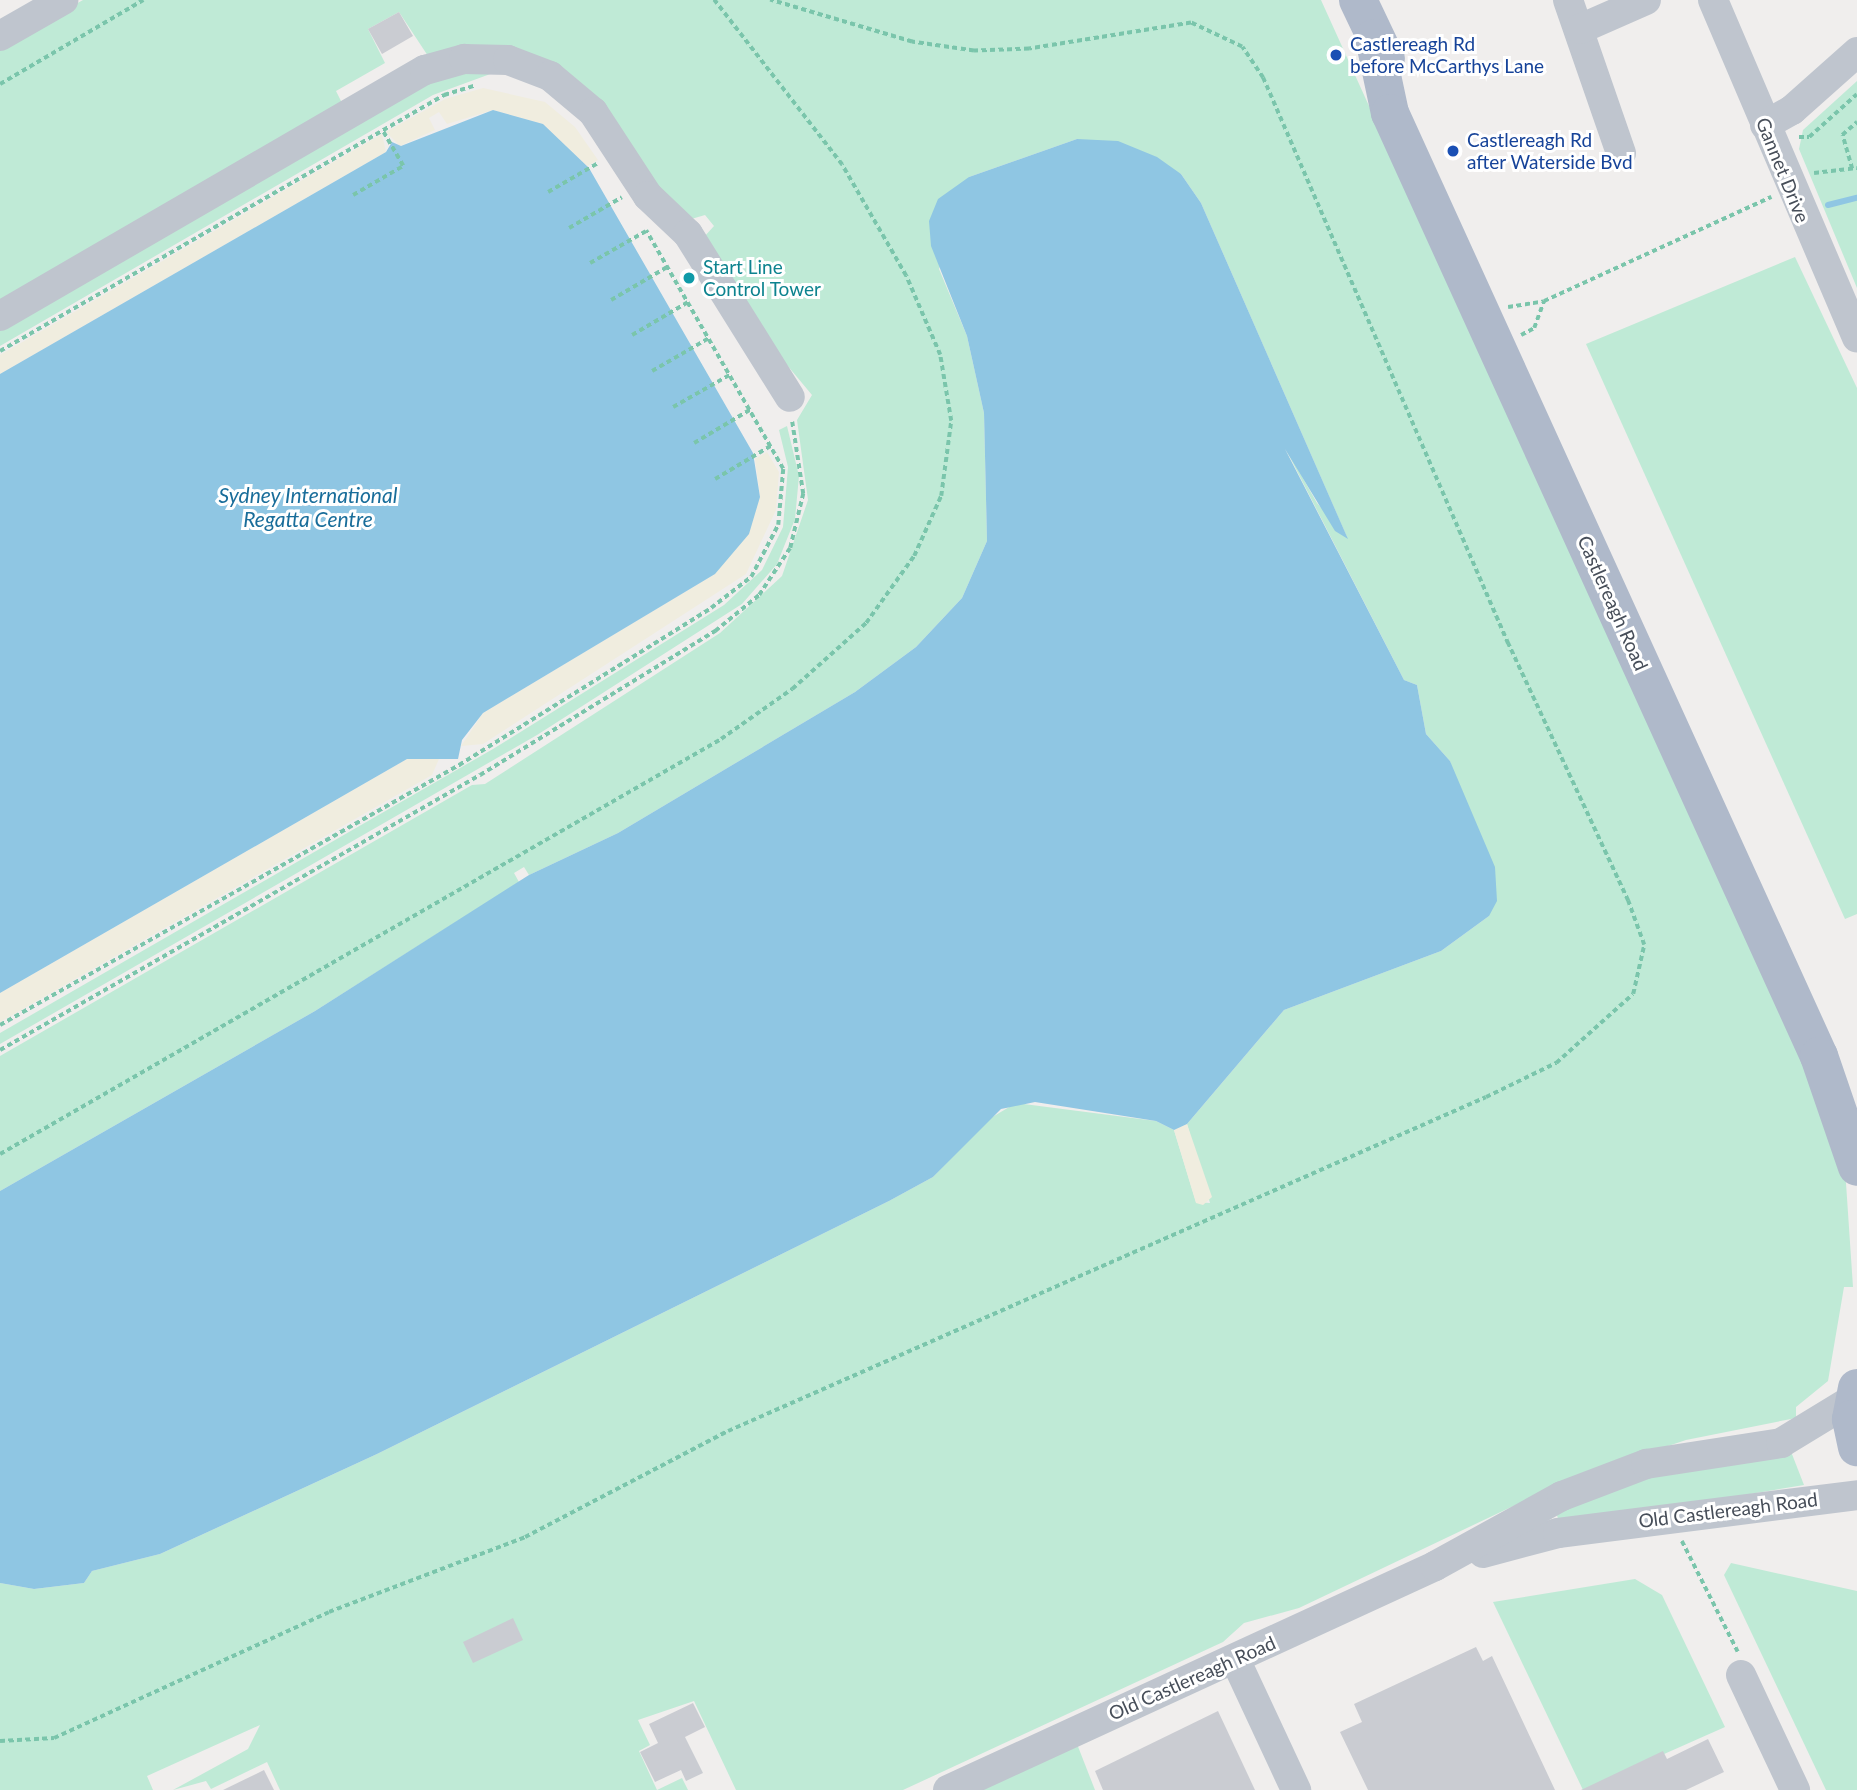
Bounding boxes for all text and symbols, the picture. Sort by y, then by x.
place label: Castlereagh Rd before McCarthys Lane [1350,33,1544,77]
marker: Castlereagh Rd before McCarthys Lane [1328,47,1344,63]
street label: Gannet Drive [1752,114,1814,226]
place label: Castlereagh Rd after Waterside Bvd [1467,129,1633,173]
marker: Castlereagh Rd after Waterside Bvd [1445,143,1461,159]
place label: Start Line Control Tower [703,256,821,300]
marker: Start Line Control Tower [681,270,697,286]
water label: Sydney International Regatta Centre [218,482,398,532]
street label: Castlereagh Road [1573,532,1653,674]
street label: Old Castlereagh Road [1637,1488,1819,1532]
street label: Old Castlereagh Road [1105,1631,1279,1725]

